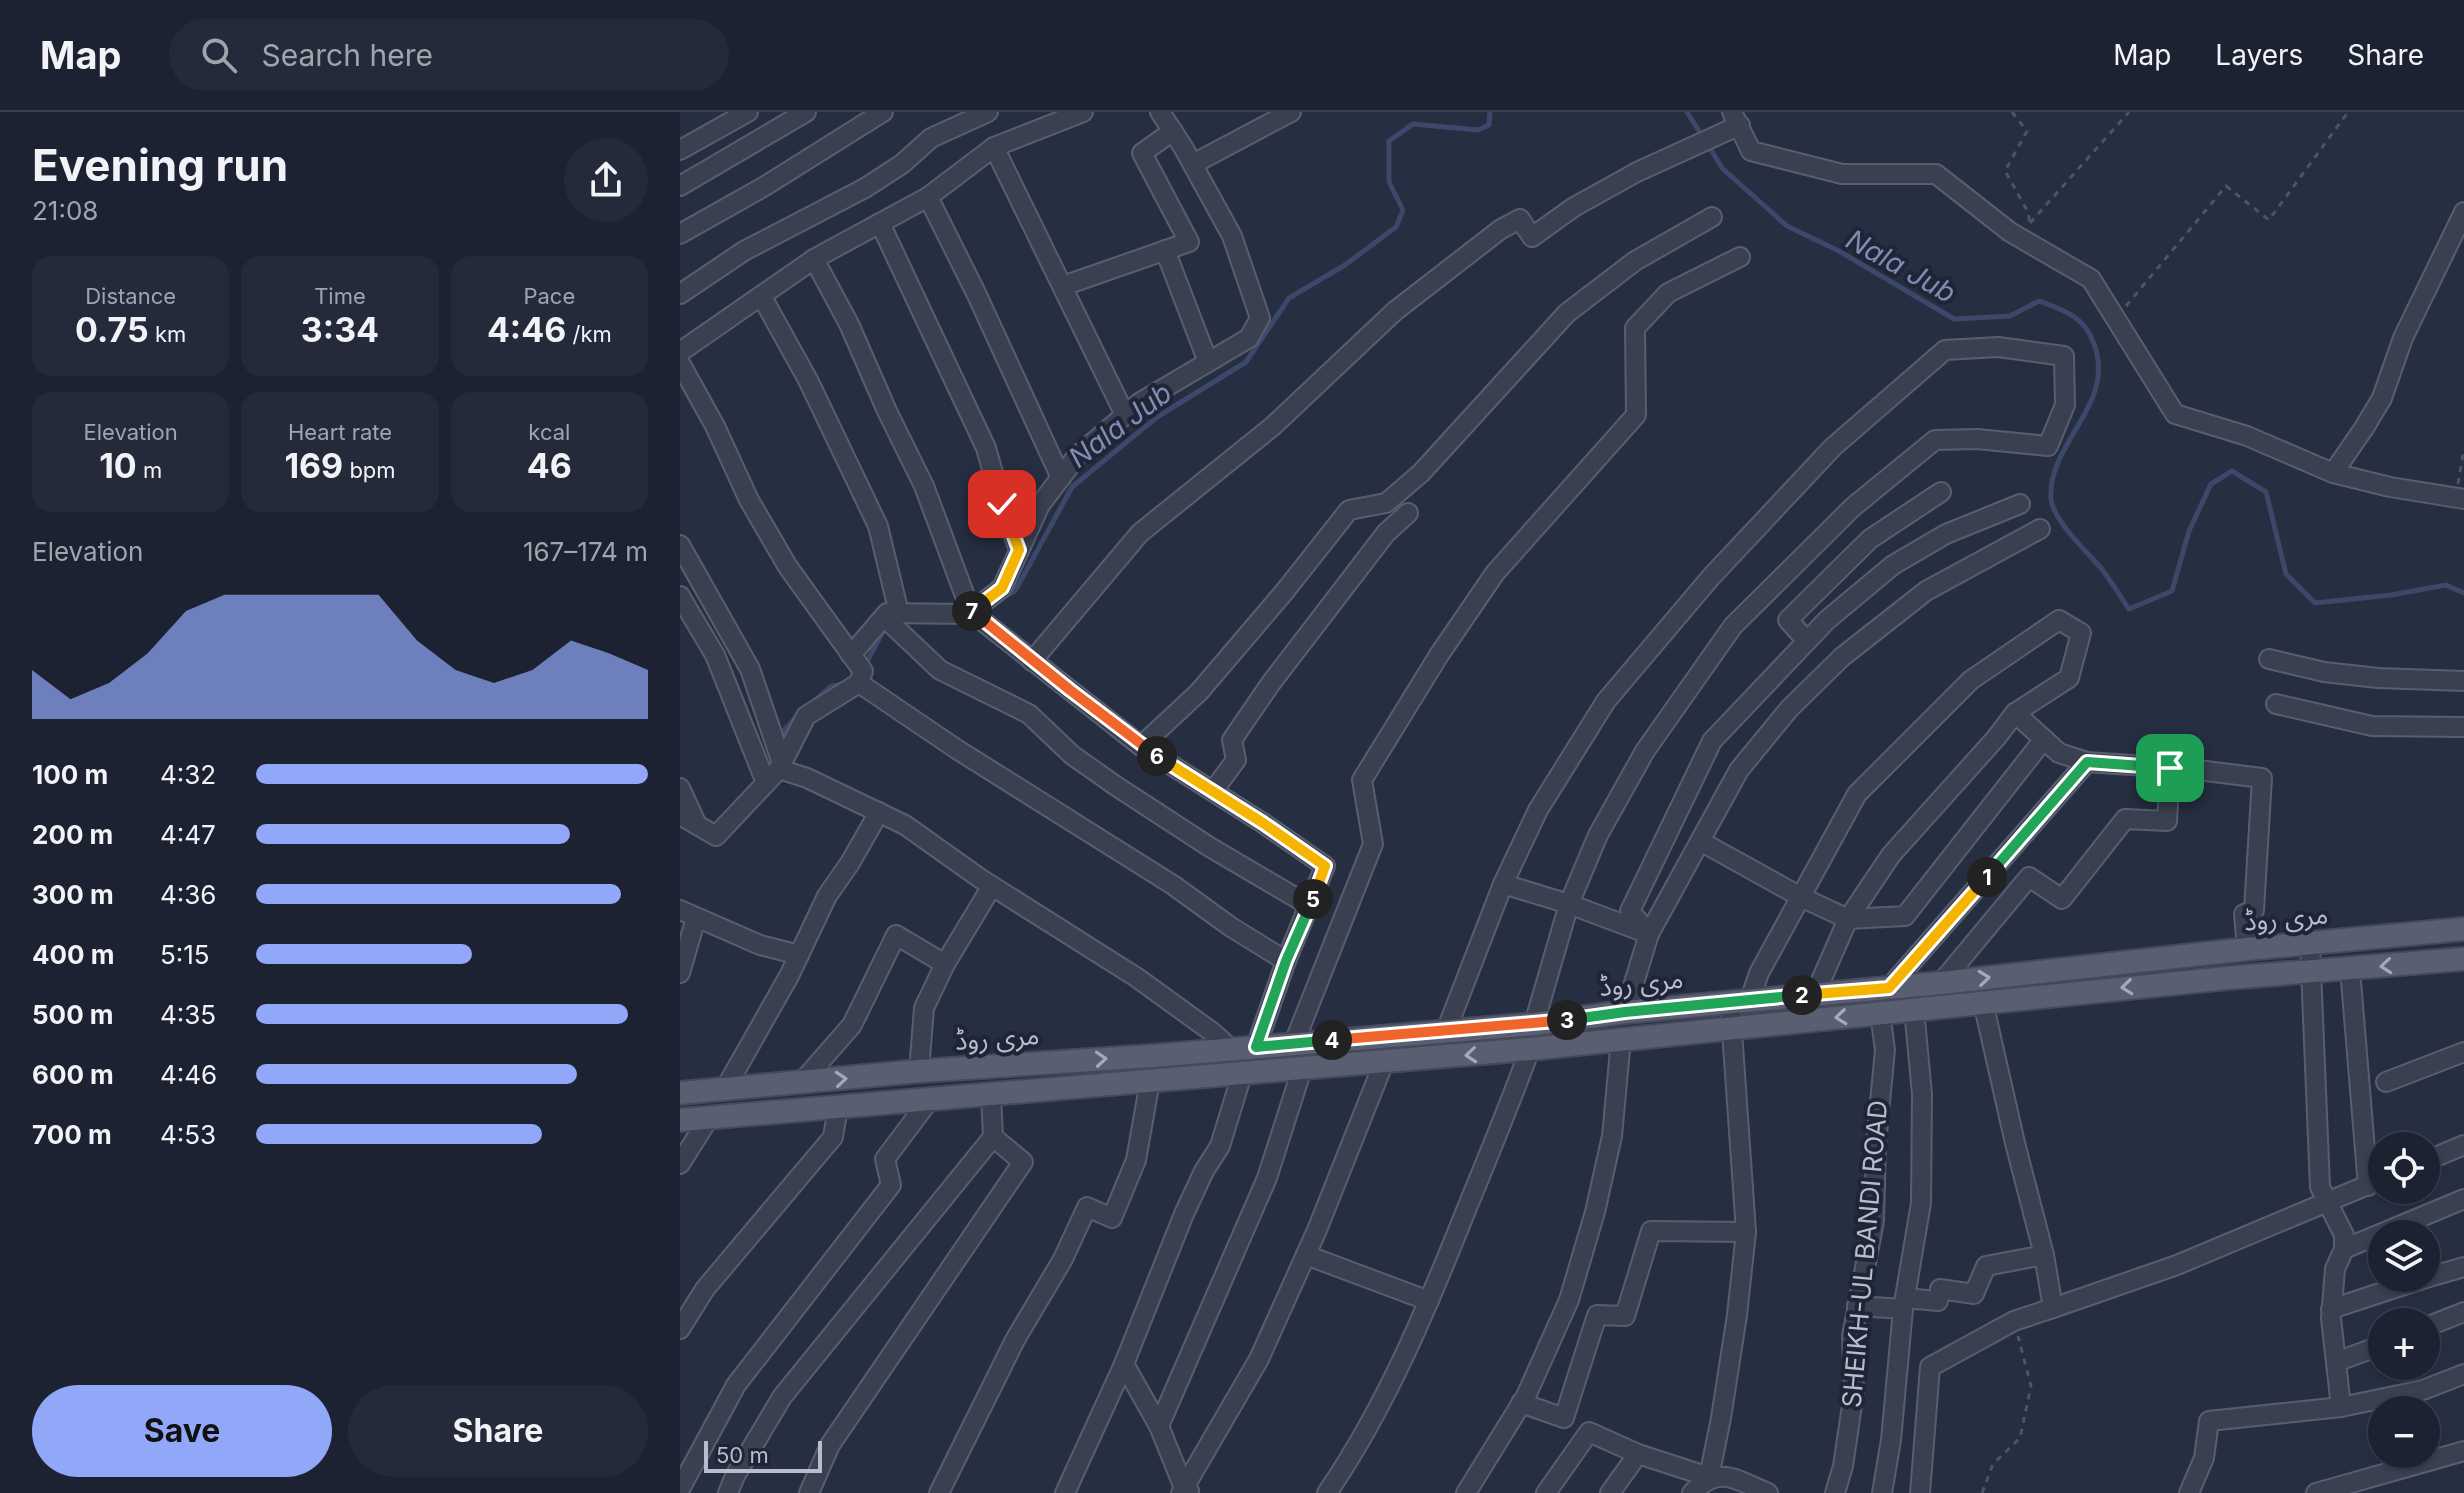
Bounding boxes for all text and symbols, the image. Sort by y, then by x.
search box [169,19,729,91]
text: Map [40,32,121,78]
icon: search [197,33,241,77]
text: Search here [261,37,433,73]
text: Map [2113,38,2171,72]
text: Layers [2215,38,2303,72]
text: Share [2347,38,2424,72]
text: Evening run [32,138,288,192]
button: share [564,138,648,222]
text: 21:08 [32,195,98,226]
water label: Nala Jub [1840,222,1962,310]
text: Distance [85,283,176,309]
text: Time [314,283,366,309]
text: Pace [523,283,575,309]
text: 0.75 [75,309,149,350]
text: 3:34 [301,309,379,350]
text: 4:46 [487,309,566,350]
text: km [149,321,186,347]
text: /km [566,321,612,347]
water label: Nala Jub [1062,375,1178,475]
text: Elevation [84,419,178,445]
text: Heart rate [288,419,392,445]
text: kcal [528,419,570,445]
text: 10 [99,445,137,486]
text: 169 [284,445,343,486]
text: 46 [527,445,572,486]
text: m [137,457,162,483]
text: bpm [343,457,396,483]
pin [968,470,1036,538]
icon: check [980,482,1024,526]
text: Elevation [32,536,143,567]
text: 167–174 m [523,536,648,567]
pin: 7 [952,591,992,631]
text: 7 [966,598,978,624]
pin [2136,734,2204,802]
pin: 6 [1137,736,1177,776]
text: 6 [1150,743,1164,769]
icon: arrive [2148,746,2192,790]
text: 100 m [32,759,108,790]
text: 4:32 [160,759,216,790]
text: 200 m [32,819,113,850]
text: 4:47 [160,819,216,850]
pin: 1 [1967,857,2007,897]
text: 1 [1982,864,1992,890]
text: 300 m [32,879,114,910]
text: 4:36 [160,879,216,910]
pin: 5 [1293,879,1333,919]
text: 5 [1306,886,1320,912]
street label: مری روڈ [2242,898,2329,937]
text: 400 m [32,939,115,970]
text: 5:15 [160,939,210,970]
one-way arrow [2379,957,2392,974]
street label: مری روڈ [1597,963,1685,1002]
one-way arrow [1978,970,1991,987]
pin: 2 [1782,975,1822,1015]
one-way arrow [2120,979,2133,996]
text: 2 [1795,982,1809,1008]
text: 500 m [32,999,114,1030]
text: 4:35 [160,999,216,1030]
pin: 3 [1547,1000,1587,1040]
text: 3 [1560,1007,1574,1033]
one-way arrow [1834,1009,1847,1026]
street label: مری روڈ [954,1019,1040,1056]
pin: 4 [1312,1020,1352,1060]
text: 4 [1325,1027,1339,1053]
one-way arrow [1464,1046,1477,1063]
one-way arrow [1095,1051,1108,1068]
text: 600 m [32,1059,114,1090]
text: 4:46 [160,1059,217,1090]
one-way arrow [835,1070,848,1087]
street label: SHEIKH-UL BANDI ROAD [1836,1099,1893,1409]
text: 700 m [32,1119,112,1150]
text: 4:53 [160,1119,216,1150]
map controls [2368,1132,2440,1468]
button: locate [2368,1132,2440,1204]
button: layers [2368,1220,2440,1292]
button: + [2368,1308,2440,1380]
button: Save [32,1385,332,1477]
button: Share [348,1385,648,1477]
button: − [2368,1396,2440,1468]
scale bar [704,1437,822,1473]
text: 50 m [716,1442,769,1468]

